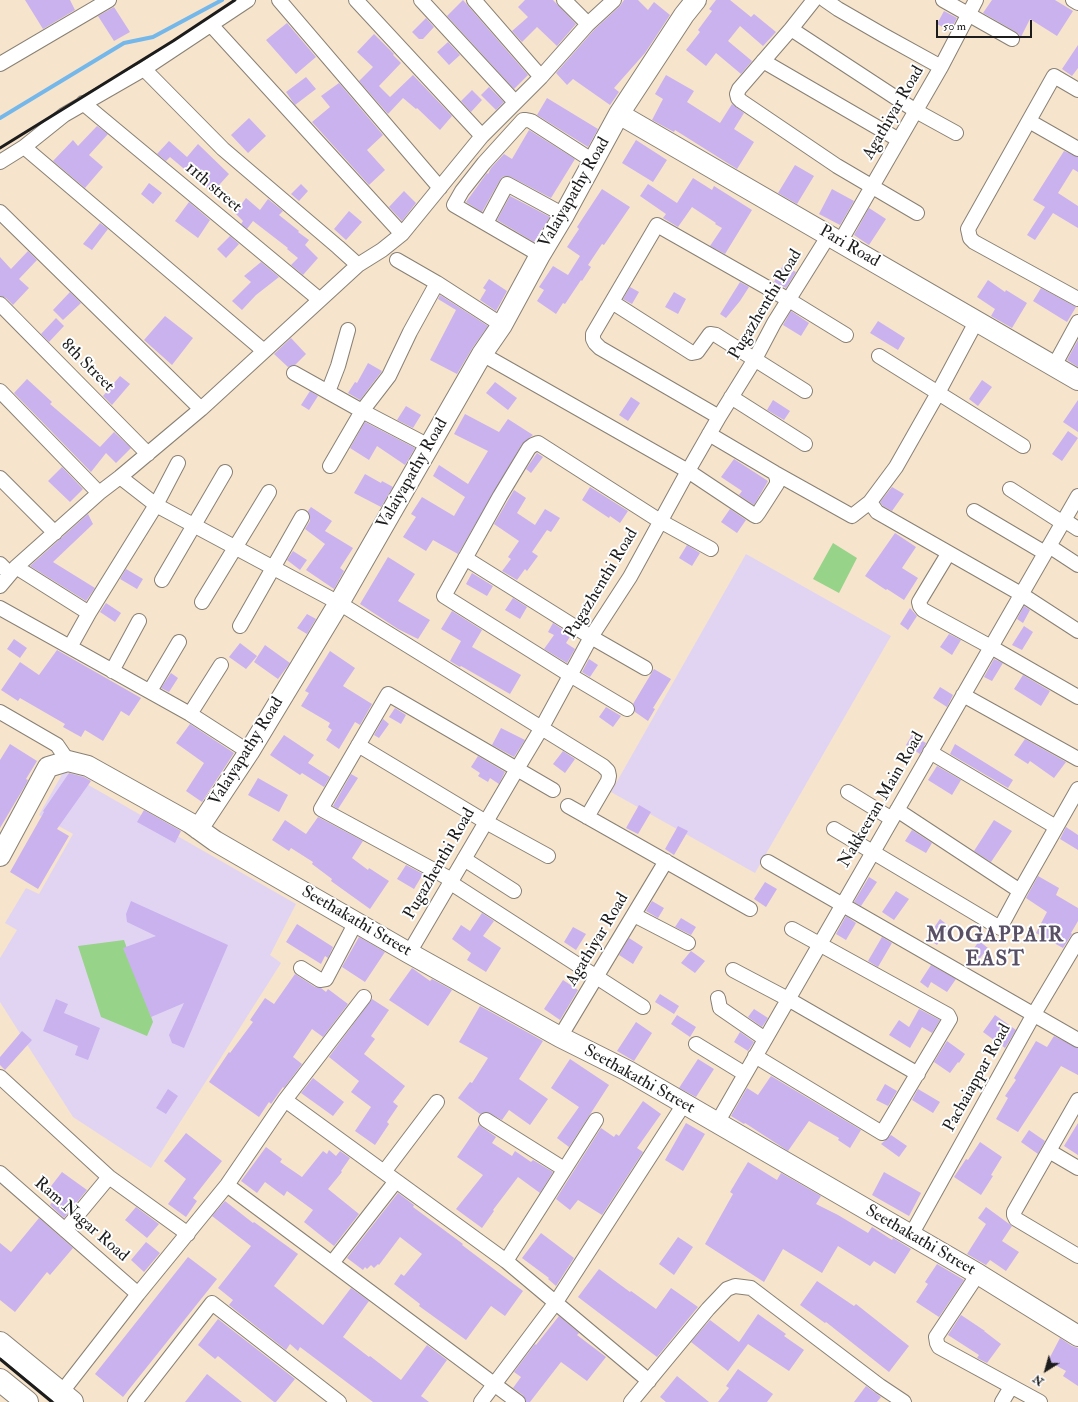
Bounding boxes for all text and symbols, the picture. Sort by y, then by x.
scale bar [938,12,1034,38]
text: 50 m [943,19,966,34]
street label: Agathiyar Road [859,62,929,164]
street label: Valaiyapathy Road [535,134,615,252]
street label: 11th street [181,158,245,218]
street label: Pari Road [815,222,883,272]
street label: Pugazhenthi Road [725,246,807,364]
street label: 8th Street [56,335,118,397]
street label: Valaiyapathy Road [373,415,453,533]
street label: Pugazhenthi Road [561,525,643,643]
street label: Valaiyapathy Road [205,694,289,810]
street label: Nakkeeran Main Road [835,729,929,871]
street label: Pugazhenthi Road [400,805,480,923]
street label: Seethakathi Street [297,882,415,962]
street label: Agathiyar Road [562,890,634,990]
district label: MOGAPPAIR EAST [926,923,1064,973]
street label: Pachaiappar Road [940,1020,1016,1136]
street label: Seethakathi Street [580,1041,698,1119]
street label: Ram Nagar Road [30,1173,132,1267]
street label: Seethakathi Street [861,1201,979,1281]
north arrow [1026,1350,1066,1390]
text: N [1031,1372,1046,1388]

